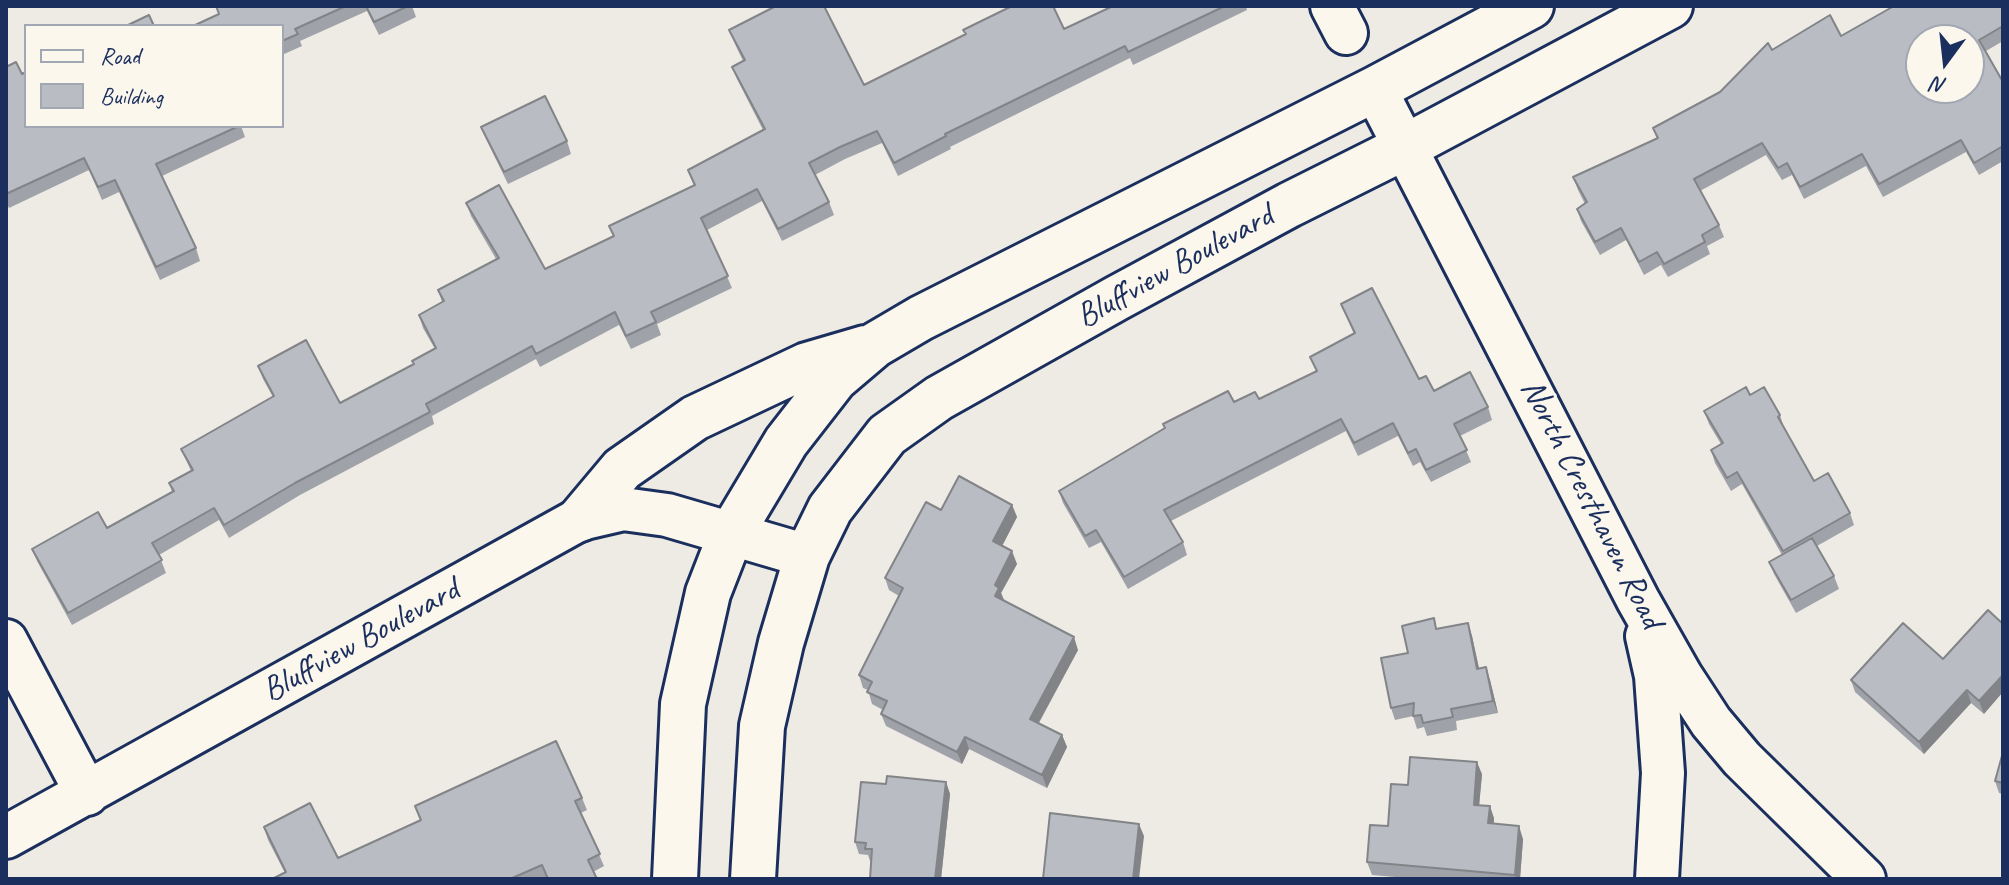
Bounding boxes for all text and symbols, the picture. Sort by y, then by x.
legend [24,24,284,128]
north arrow [1905,24,1985,104]
text: Road [100,41,140,71]
text: N [1929,70,1950,101]
text: Building [100,81,163,111]
street label: Bluffview Boulevard [1070,196,1280,338]
street label: North Cresthaven Road [1511,373,1671,635]
street label: Bluffview Boulevard [256,570,466,712]

